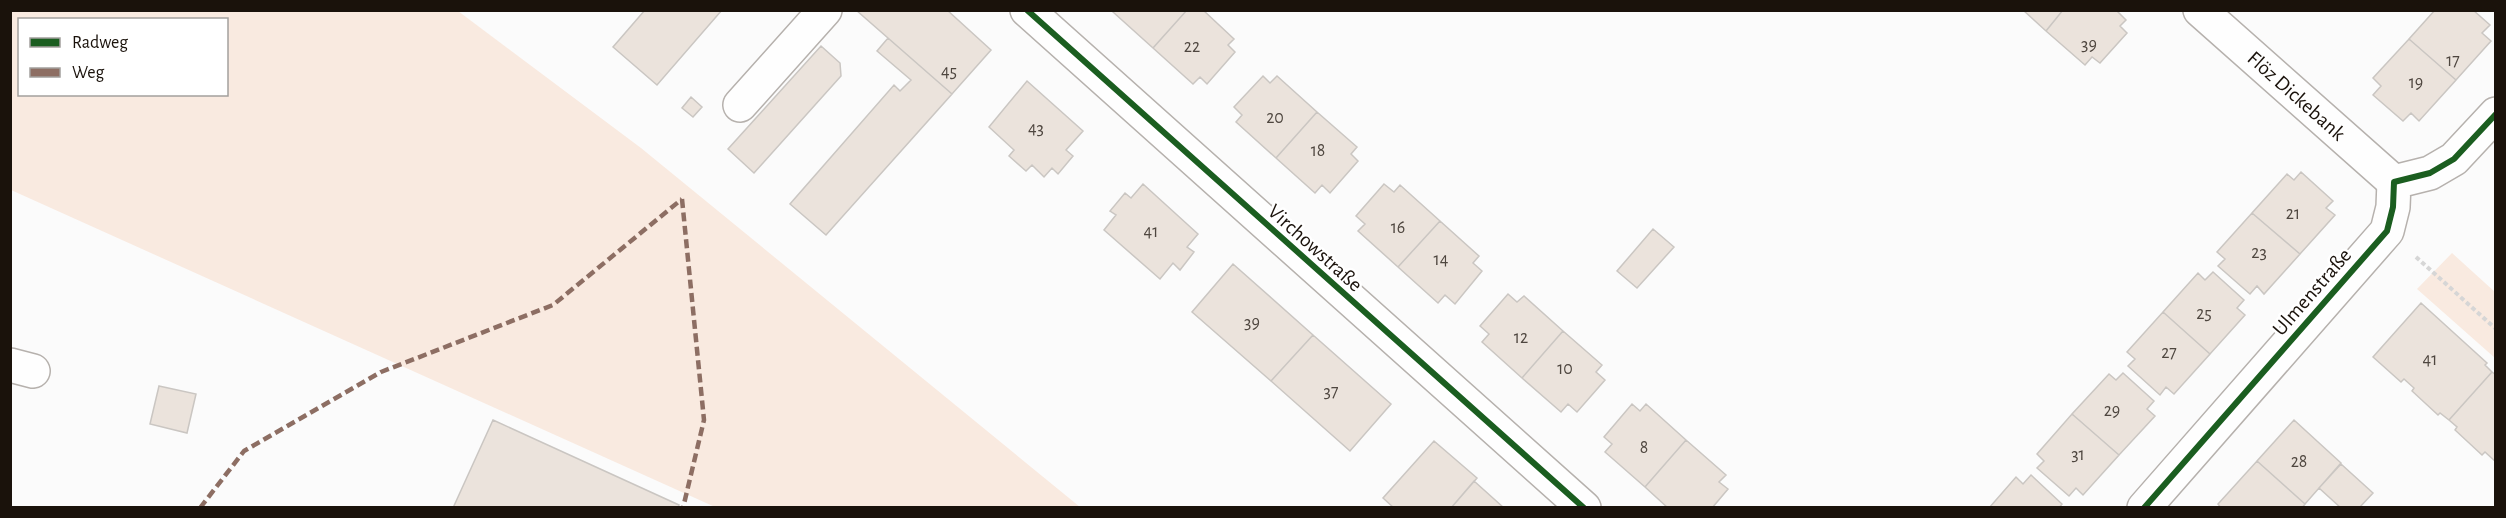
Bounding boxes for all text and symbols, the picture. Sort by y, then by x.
legend [18,18,228,96]
text: Radweg [72,34,128,52]
house number: 39 [2081,36,2097,54]
house number: 22 [1184,38,1200,56]
street label: Flöz Dickebank [2244,47,2350,144]
house number: 17 [2446,52,2460,70]
house number: 45 [941,63,957,81]
text: Weg [72,64,104,82]
house number: 19 [2409,74,2423,92]
house number: 20 [1266,109,1284,127]
house number: 43 [1028,120,1044,138]
house number: 18 [1311,142,1325,160]
street label: Virchowstraße [1264,200,1366,296]
house number: 21 [2286,205,2300,223]
house number: 16 [1391,219,1405,237]
house number: 41 [1144,223,1158,241]
house number: 23 [2251,244,2267,262]
street label: Ulmenstraße [2269,244,2355,340]
house number: 14 [1434,251,1449,269]
house number: 25 [2196,305,2212,323]
house number: 39 [1244,314,1260,332]
house number: 12 [1514,329,1528,347]
house number: 27 [2161,344,2177,362]
house number: 41 [2423,351,2437,369]
house number: 10 [1557,360,1573,378]
house number: 37 [1324,383,1338,401]
house number: 29 [2104,402,2120,420]
house number: 8 [1640,439,1648,457]
house number: 31 [2071,446,2085,464]
house number: 28 [2291,453,2307,471]

